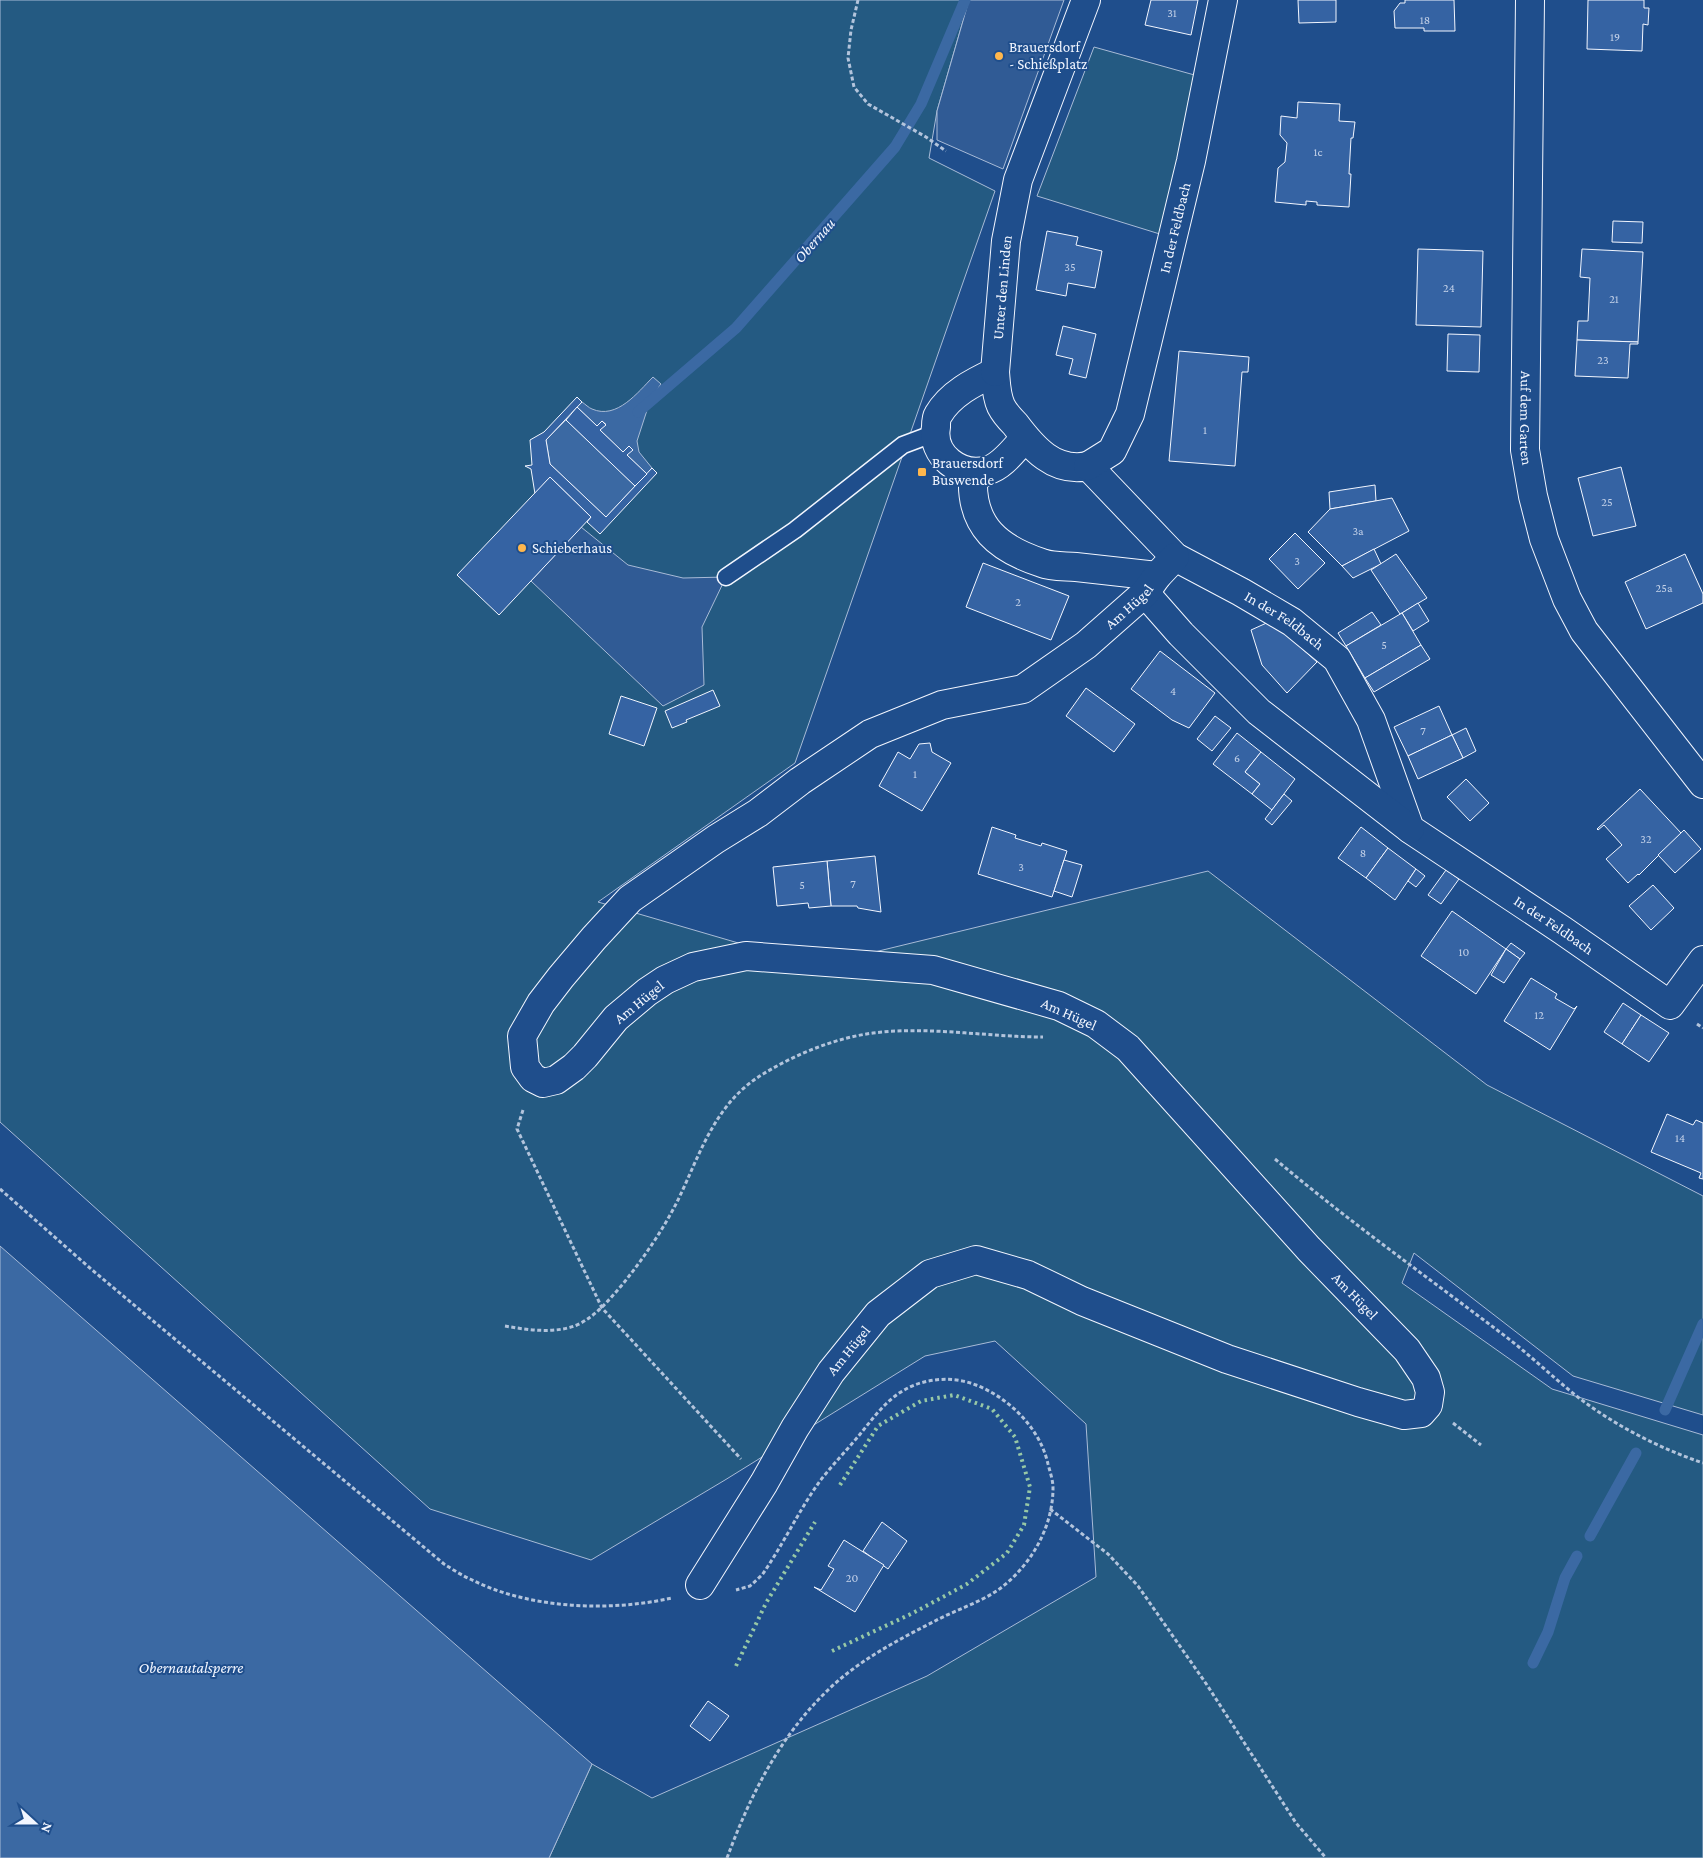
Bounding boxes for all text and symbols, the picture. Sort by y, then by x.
house number: 31 [1167,6,1177,20]
house number: 18 [1420,13,1430,27]
house number: 19 [1610,30,1620,44]
place label: Brauersdorf - Schießplatz [1009,39,1087,73]
marker: Brauersdorf - Schießplatz [993,50,1005,62]
house number: 1c [1314,145,1323,159]
street label: In der Feldbach [1156,181,1194,275]
water label: Obernau [791,215,838,266]
street label: Unter den Linden [990,234,1015,340]
house number: 35 [1064,260,1076,274]
house number: 24 [1443,281,1455,295]
house number: 21 [1609,292,1619,306]
house number: 23 [1597,353,1609,367]
street label: Auf dem Garten [1517,371,1535,466]
house number: 1 [1203,423,1207,437]
place label: Brauersdorf Buswende [932,455,1005,488]
marker: Brauersdorf Buswende [916,466,928,478]
house number: 25 [1601,495,1613,509]
house number: 3a [1352,524,1364,538]
place label: Schieberhaus [532,540,612,556]
marker: Schieberhaus [516,542,528,554]
house number: 3 [1294,554,1300,568]
street label: Am Hügel [1102,581,1157,632]
house number: 25a [1656,581,1673,595]
street label: In der Feldbach [1242,588,1327,653]
house number: 2 [1015,595,1021,609]
house number: 5 [1381,638,1387,652]
house number: 4 [1170,684,1176,698]
house number: 7 [1420,724,1426,738]
house number: 6 [1234,751,1240,765]
house number: 1 [913,767,917,781]
house number: 32 [1640,832,1652,846]
house number: 8 [1360,846,1366,860]
house number: 3 [1018,860,1024,874]
house number: 7 [850,877,856,891]
house number: 5 [799,878,805,892]
street label: In der Feldbach [1511,892,1597,957]
house number: 10 [1459,945,1470,959]
street label: Am Hügel [611,977,668,1028]
street label: Am Hügel [1038,995,1099,1034]
house number: 12 [1534,1008,1544,1022]
house number: 14 [1675,1131,1685,1145]
street label: Am Hügel [1328,1269,1381,1323]
street label: Am Hügel [824,1322,873,1378]
house number: 20 [846,1571,858,1585]
water label: Obernautalsperre [139,1659,243,1677]
north arrow [10,1798,60,1848]
text: N [38,1820,56,1835]

